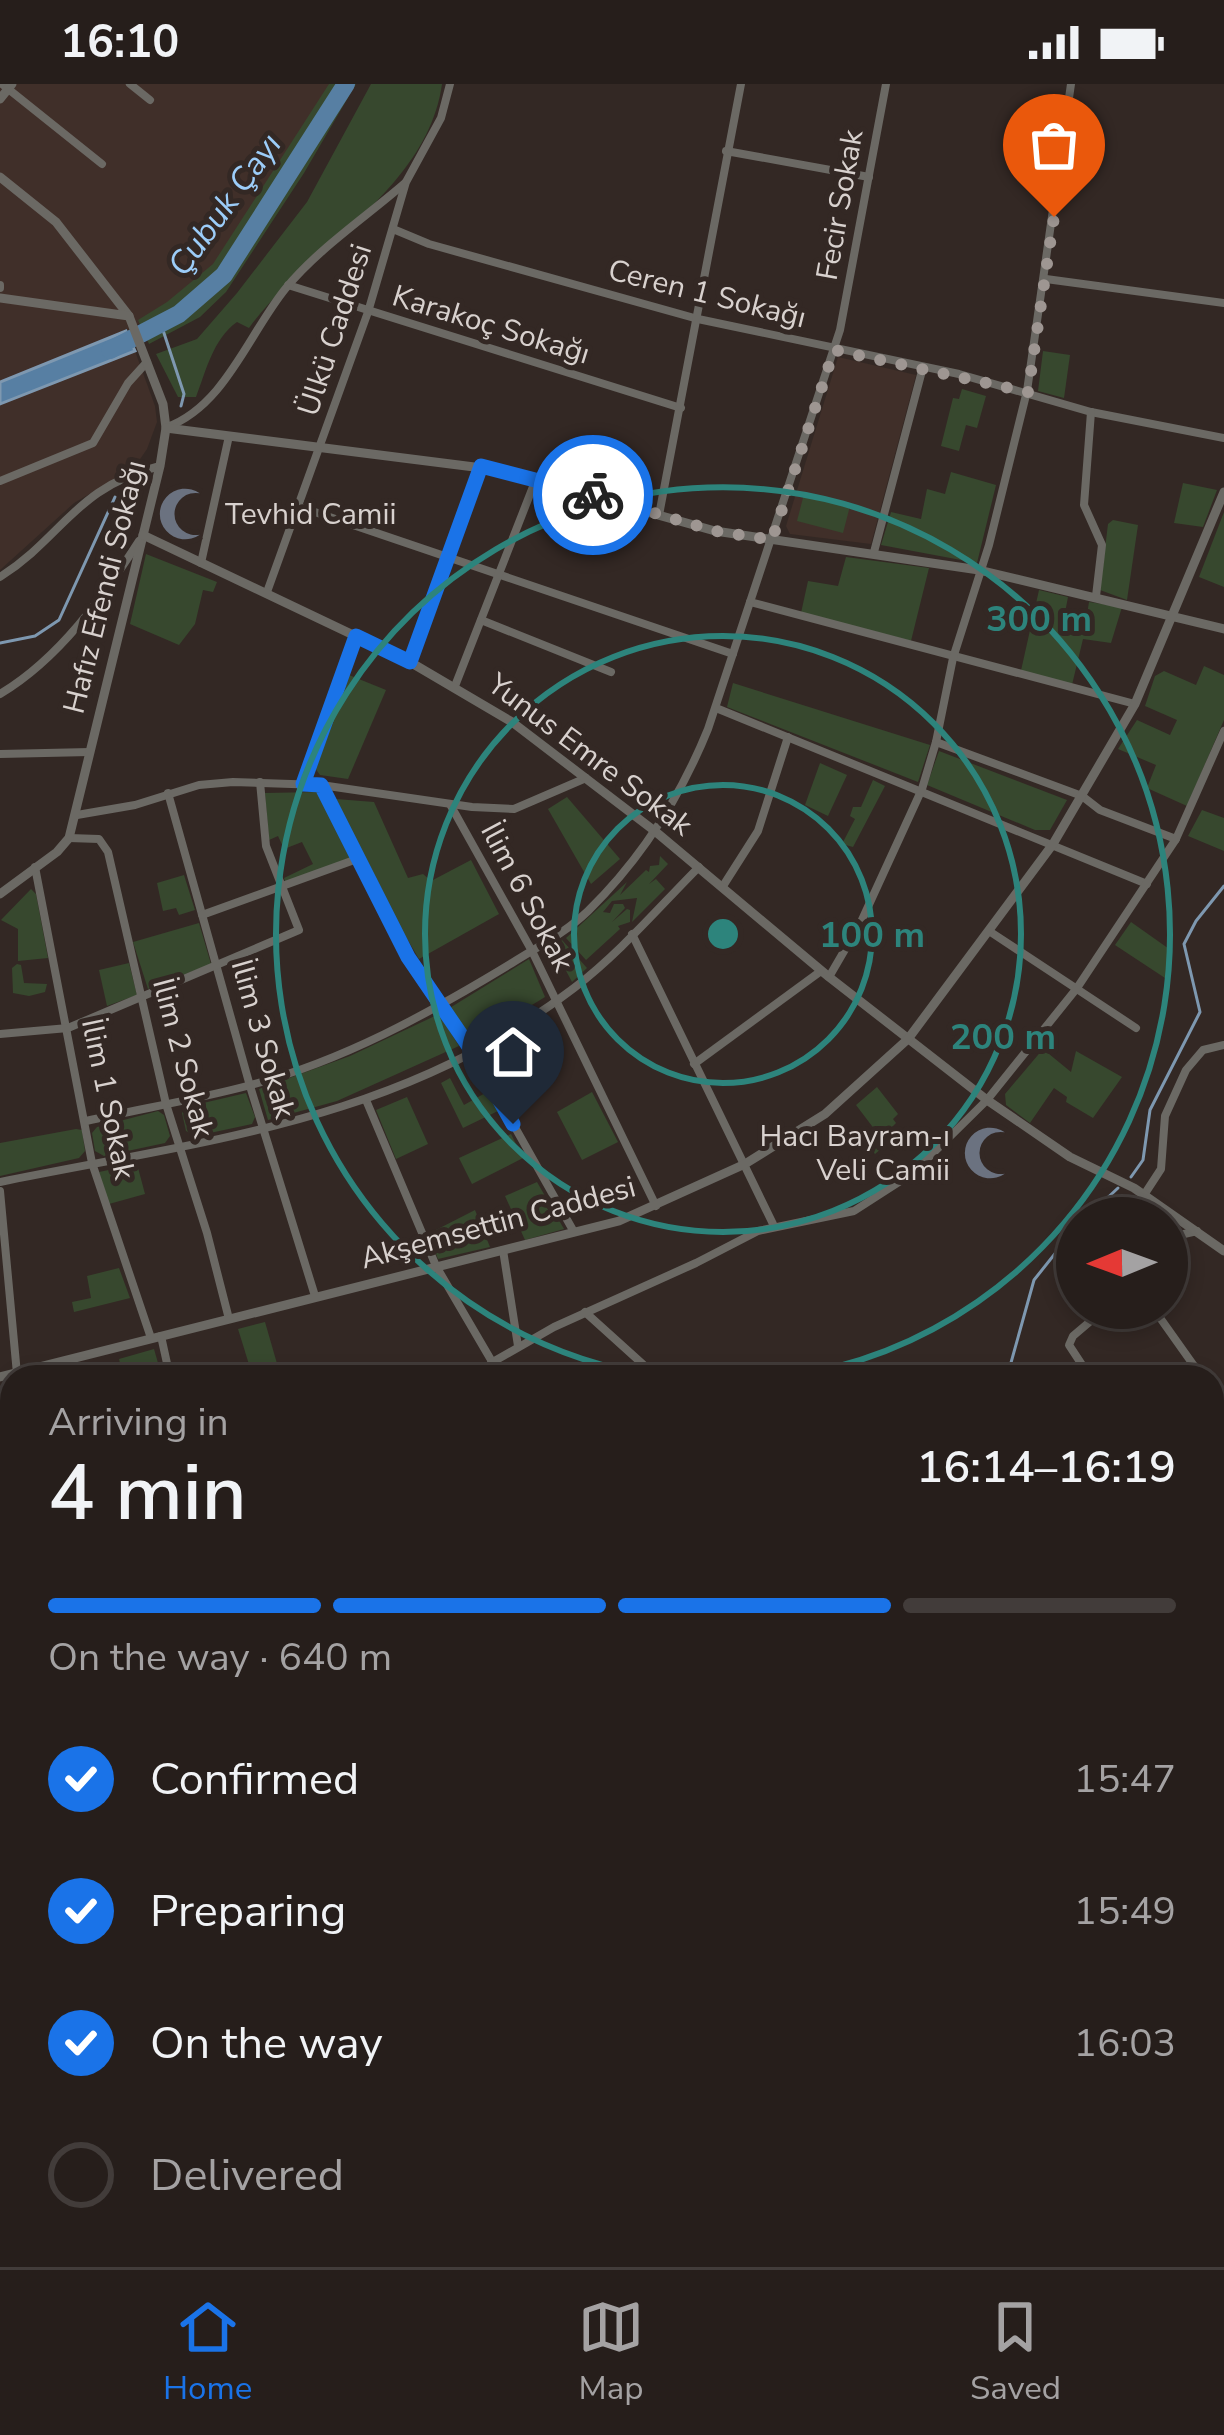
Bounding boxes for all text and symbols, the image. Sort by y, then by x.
text: 16:10 [60,12,179,73]
pin [1003,94,1105,217]
icon: bag [1021,112,1087,178]
water label: Çubuk Çayı [158,124,292,286]
street label: Fecir Sokak [807,126,874,283]
street label: Ülkü Caddesi [288,239,382,421]
street label: Ceren 1 Sokağı [604,250,810,338]
street label: Karakoç Sokağı [387,276,595,374]
courier [533,435,653,555]
street label: Hafız Efendi Sokağı [54,456,156,718]
icon: bike [560,462,626,528]
mosque icon: Tevhid Camii [156,485,214,543]
place label: Tevhid Camii [225,494,396,535]
text: 300 m [986,595,1092,644]
street label: Yunus Emre Sokak [478,664,702,846]
street label: İlim 6 Sokak [471,815,584,980]
text: 100 m [819,911,925,960]
centre of rings [702,913,744,955]
street label: İlim 3 Sokak [221,955,306,1124]
street label: İlim 2 Sokak [142,974,224,1143]
pin [462,1001,564,1124]
text: 200 m [950,1013,1056,1062]
street label: İlim 1 Sokak [71,1015,145,1184]
icon: home [480,1019,546,1085]
place label: Hacı Bayram-ı Veli Camii [759,1116,950,1191]
mosque icon: Hacı Bayram-ı Veli Camii [961,1124,1019,1182]
street label: Akşemsettin Caddesi [356,1167,640,1279]
north arrow [1056,1197,1188,1329]
map controls [1056,1197,1188,1329]
text: Arriving in [48,1396,229,1449]
text: 16:14–16:19 [916,1437,1176,1498]
text: 4 min [48,1440,247,1547]
text: On the way · 640 m [48,1631,392,1684]
icon: check [48,1746,114,1812]
text: Confirmed [150,1749,359,1810]
text: 15:47 [1074,1753,1176,1806]
icon: check [48,1878,114,1944]
text: Preparing [150,1881,346,1942]
text: 15:49 [1074,1885,1176,1938]
icon: check [48,2010,114,2076]
text: On the way [150,2013,383,2074]
text: 16:03 [1074,2017,1176,2070]
text: Delivered [150,2145,344,2206]
tab: Home [163,2294,252,2411]
tab: Map [578,2294,644,2411]
tab: Saved [970,2294,1061,2411]

